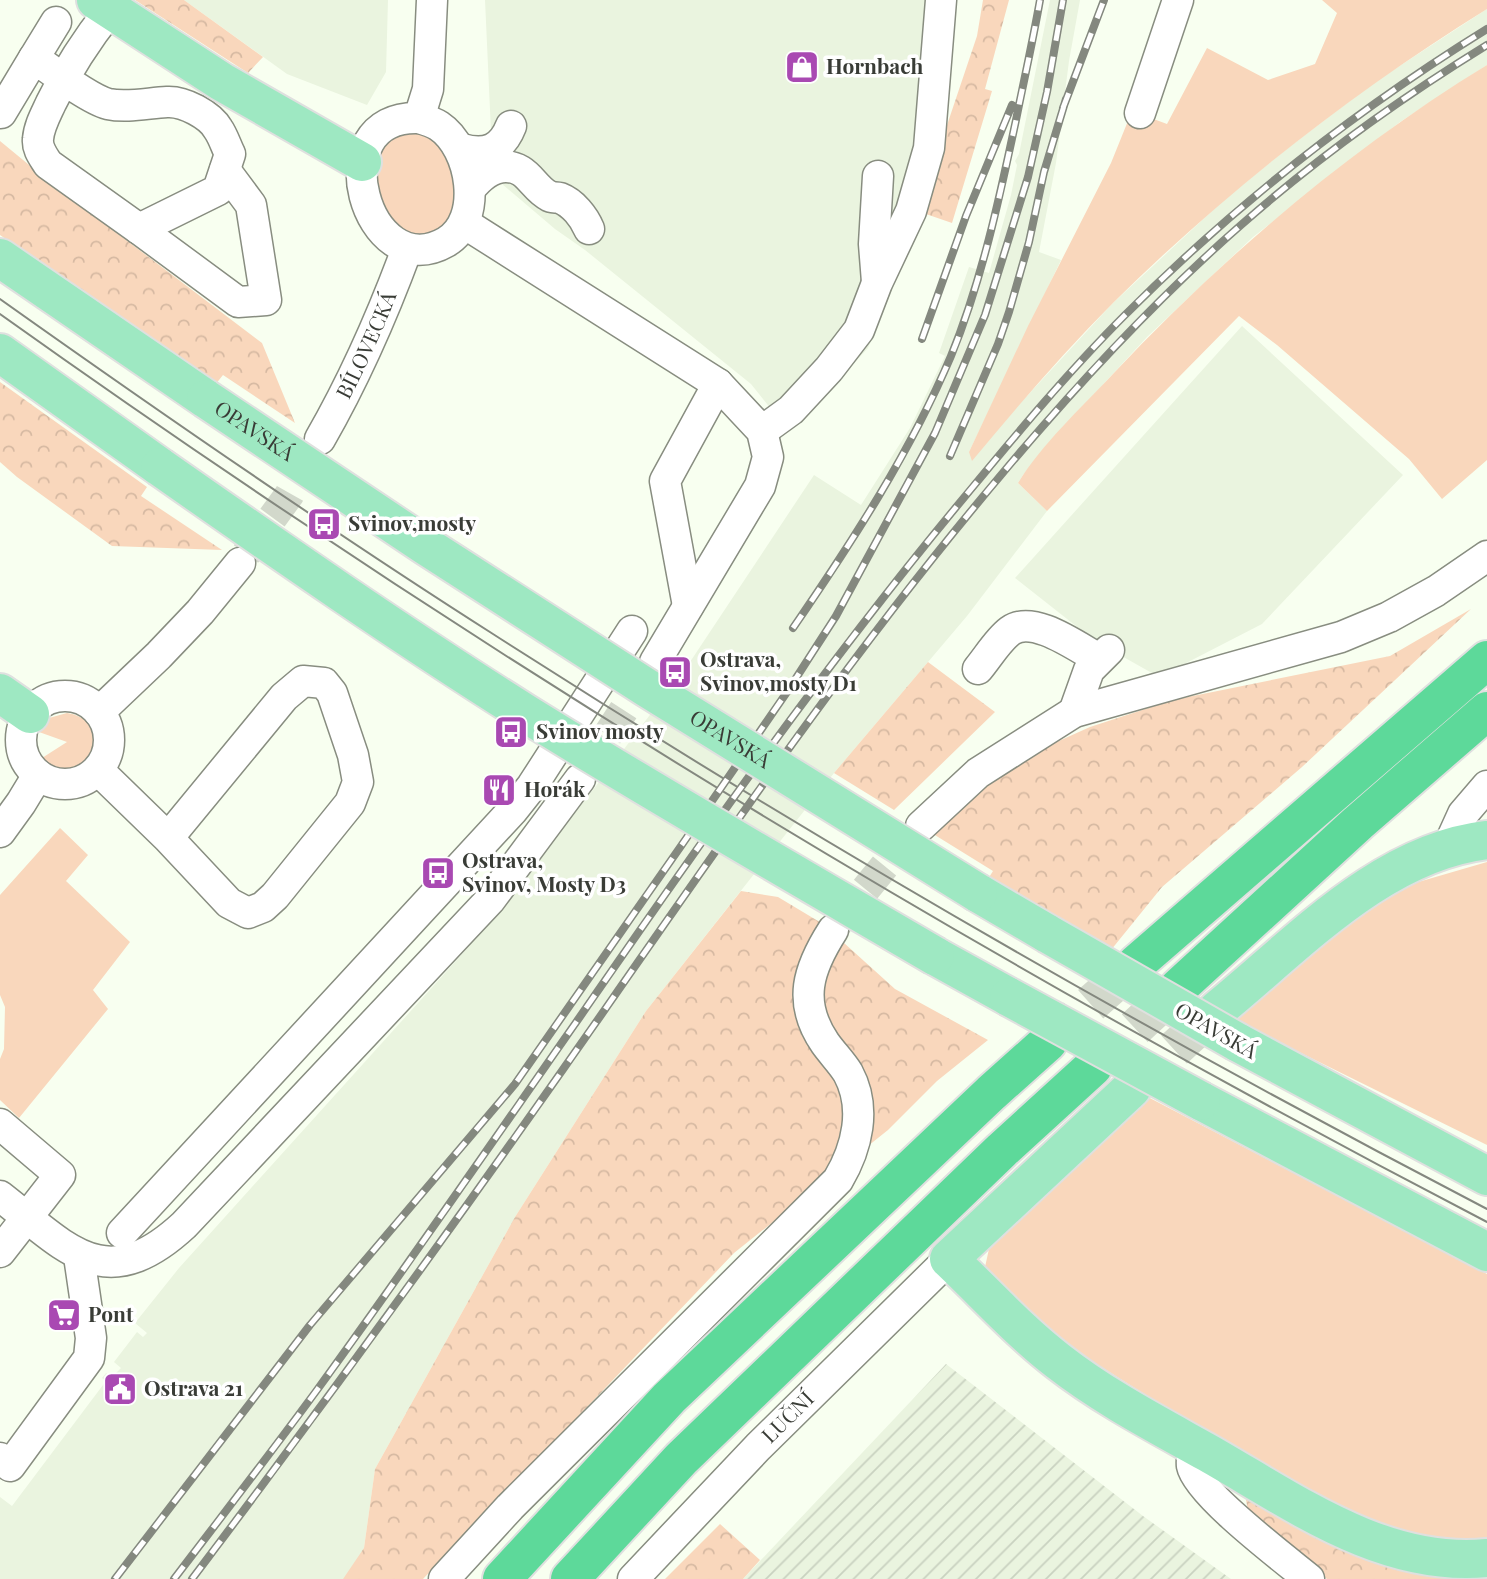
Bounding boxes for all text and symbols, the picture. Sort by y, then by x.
shop icon: Hornbach [783,48,821,86]
place label: Hornbach [826,51,924,79]
street label: BÍLOVECKÁ [328,286,402,403]
street label: OPAVSKÁ [210,393,301,467]
bus stop icon: Svinov,mosty [305,505,343,543]
place label: Svinov,mosty [348,508,476,536]
place label: Ostrava, Svinov,mosty D1 [700,644,857,696]
bus stop icon: Ostrava, Svinov,mosty D1 [656,653,694,691]
street label: OPAVSKÁ [685,702,778,774]
bus stop icon: Svinov mosty [492,713,530,751]
place label: Svinov mosty [536,716,664,744]
restaurant icon: Horák [480,771,518,809]
place label: Horák [524,774,586,802]
place label: Ostrava, Svinov, Mosty D3 [462,845,626,897]
bus stop icon: Ostrava, Svinov, Mosty D3 [419,854,457,892]
street label: OPAVSKÁ [1171,995,1264,1064]
supermarket icon: Pont [45,1296,83,1334]
place label: Pont [88,1299,134,1327]
public building icon: Ostrava 21 [101,1370,139,1408]
place label: Ostrava 21 [144,1373,243,1401]
street label: LUČNÍ [754,1383,820,1448]

